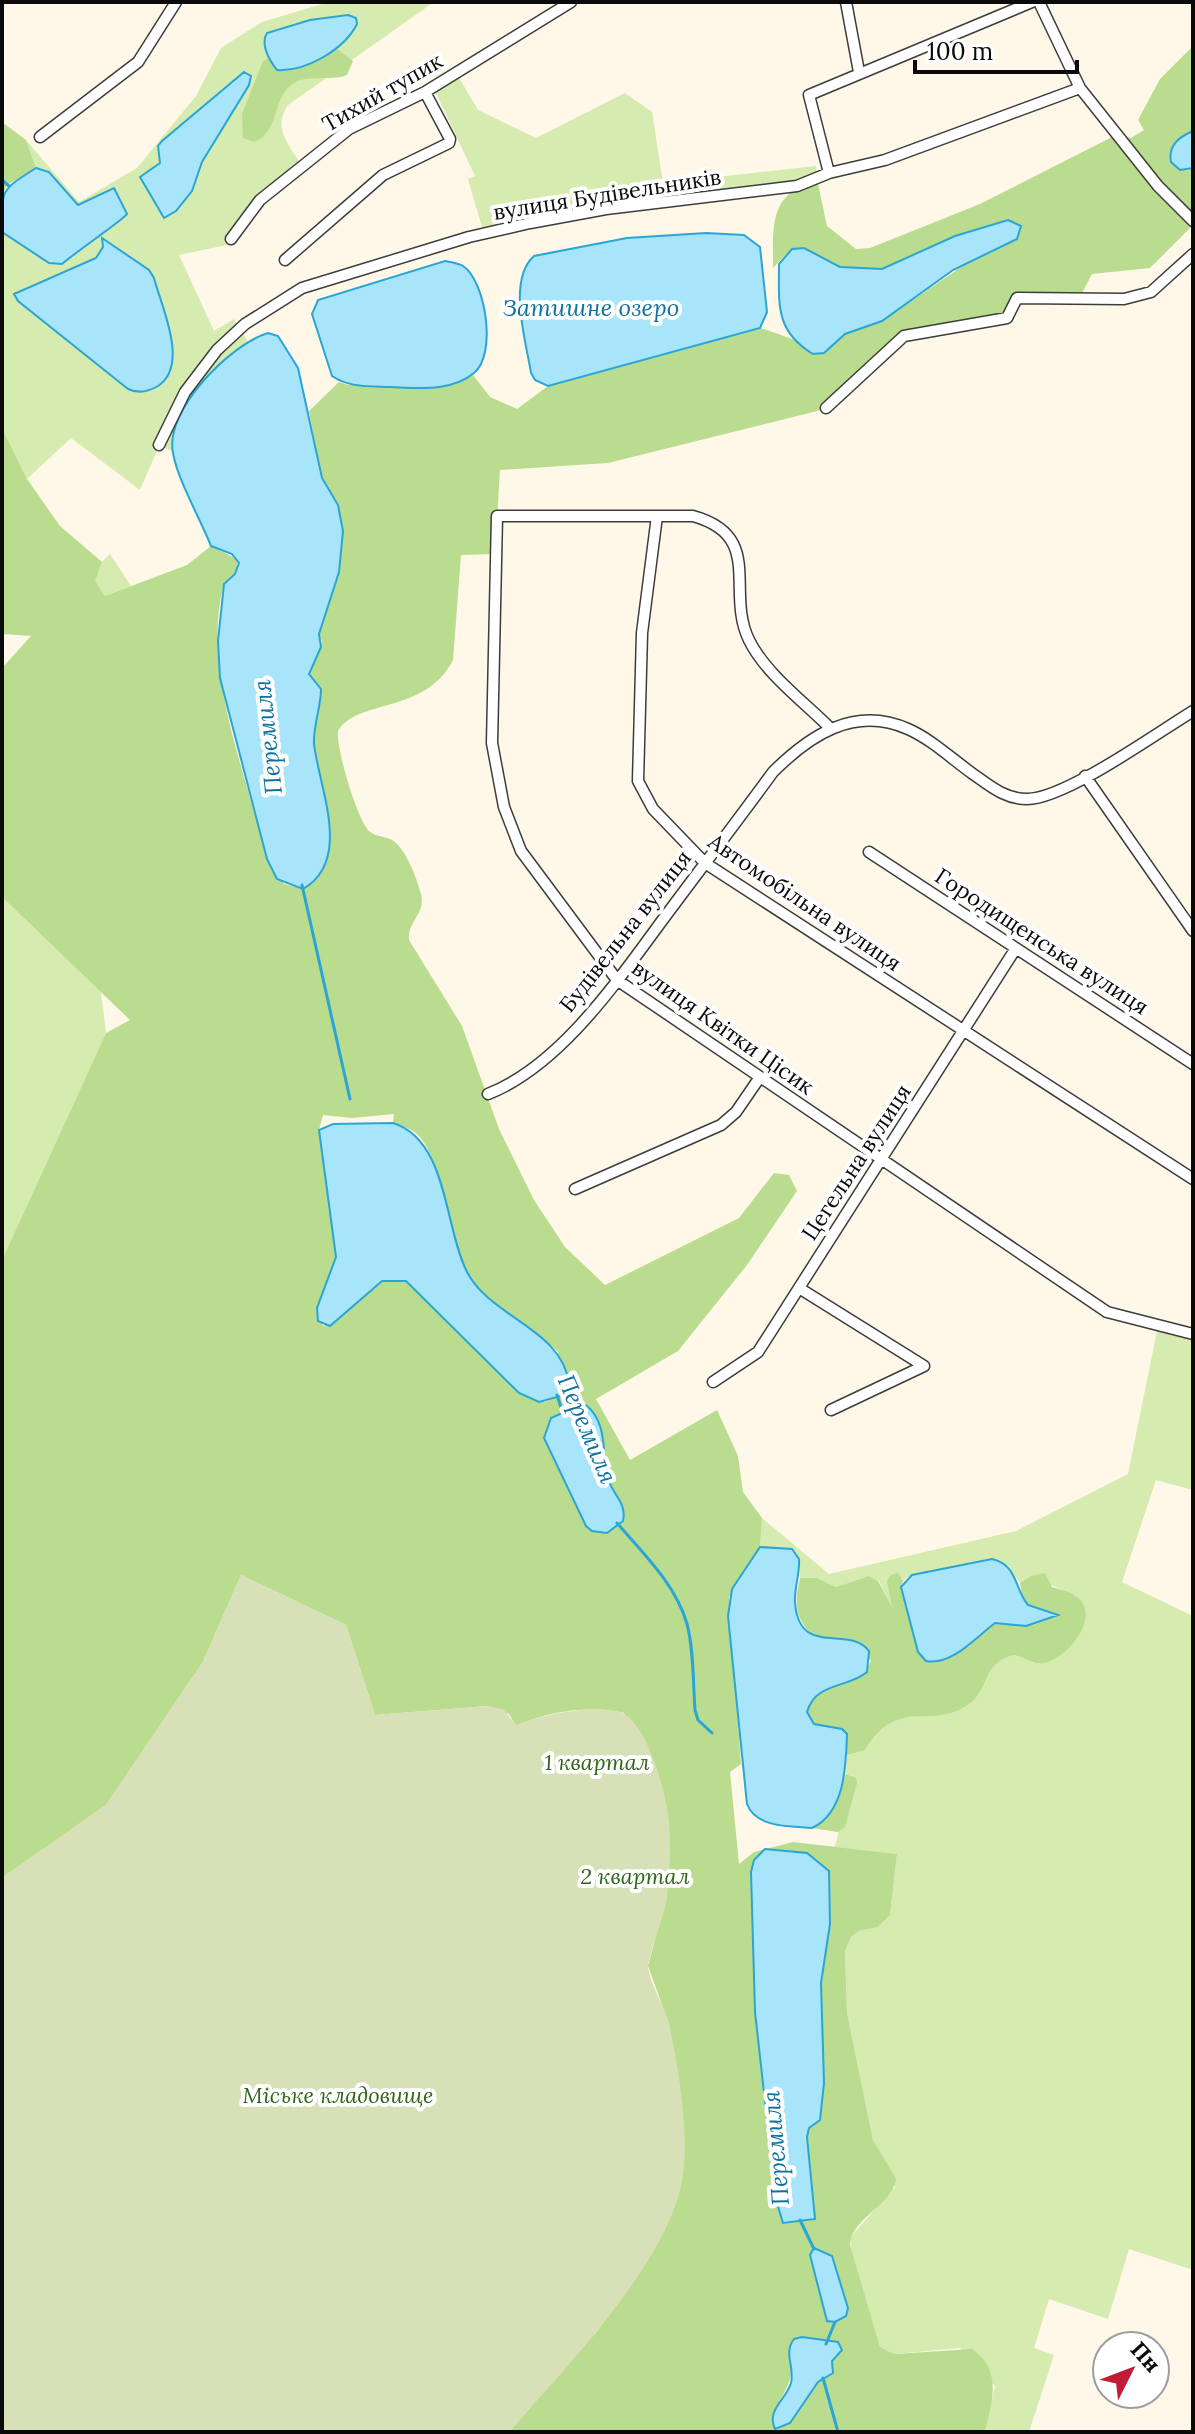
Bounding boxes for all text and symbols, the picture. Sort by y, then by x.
scale bar [915,24,1077,74]
text: 100 m [927,36,993,67]
street label: Тихий тупик [317,46,447,138]
street label: вулиця Будівельників [491,162,723,226]
water label: Затишне озеро [503,292,679,323]
water label: Перемиля [246,678,289,796]
street label: Автомобільна вулиця [702,826,907,977]
street label: Будівельна вулиця [553,844,697,1018]
street label: Городищенська вулиця [930,861,1154,1021]
street label: вулиця Квітки Цісик [626,954,820,1101]
street label: Цегельна вулиця [795,1079,917,1245]
water label: Перемиля [551,1370,624,1488]
park label: 1 квартал [544,1748,650,1776]
park label: 2 квартал [581,1862,690,1890]
park label: Міське кладовище [242,2081,434,2109]
water label: Перемиля [755,2089,796,2207]
north arrow [1091,2330,1171,2410]
text: Пн [1125,2335,1167,2378]

